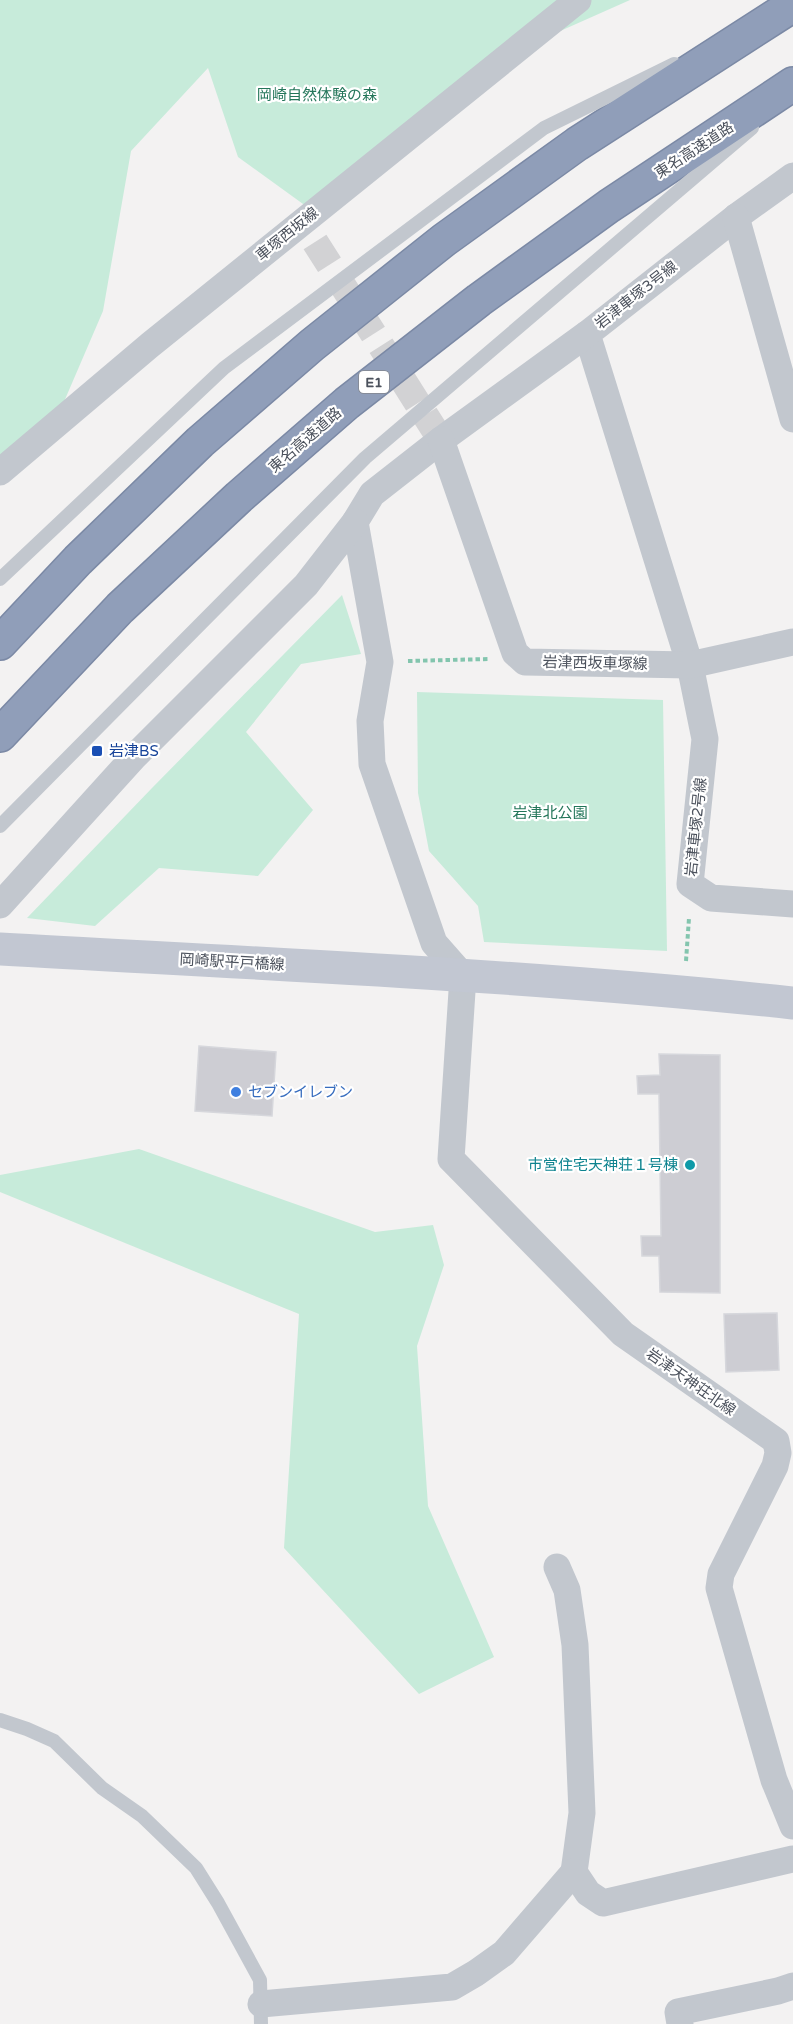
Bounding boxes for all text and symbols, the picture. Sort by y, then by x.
park label: 岡崎自然体験の森 [257,86,377,104]
street label: 東名高速道路 [651,118,737,182]
street label: 車塚西坂線 [252,203,322,265]
street label: 岩津車塚3号線 [591,257,681,333]
road number: E1 [359,371,389,393]
street label: 東名高速道路 [265,404,345,476]
street label: 岩津西坂車塚線 [542,653,648,673]
place label: 岩津BS [109,742,159,760]
marker: 岩津BS [90,744,104,758]
street label: 岩津車塚2号線 [682,777,710,877]
park label: 岩津北公園 [512,804,588,822]
street label: 岡崎駅平戸橋線 [179,950,285,974]
place label: セブンイレブン [248,1083,353,1101]
marker: セブンイレブン [229,1085,243,1099]
place label: 市営住宅天神荘１号棟 [528,1156,678,1174]
marker: 市営住宅天神荘１号棟 [683,1158,697,1172]
street label: 岩津天神荘北線 [643,1345,739,1419]

